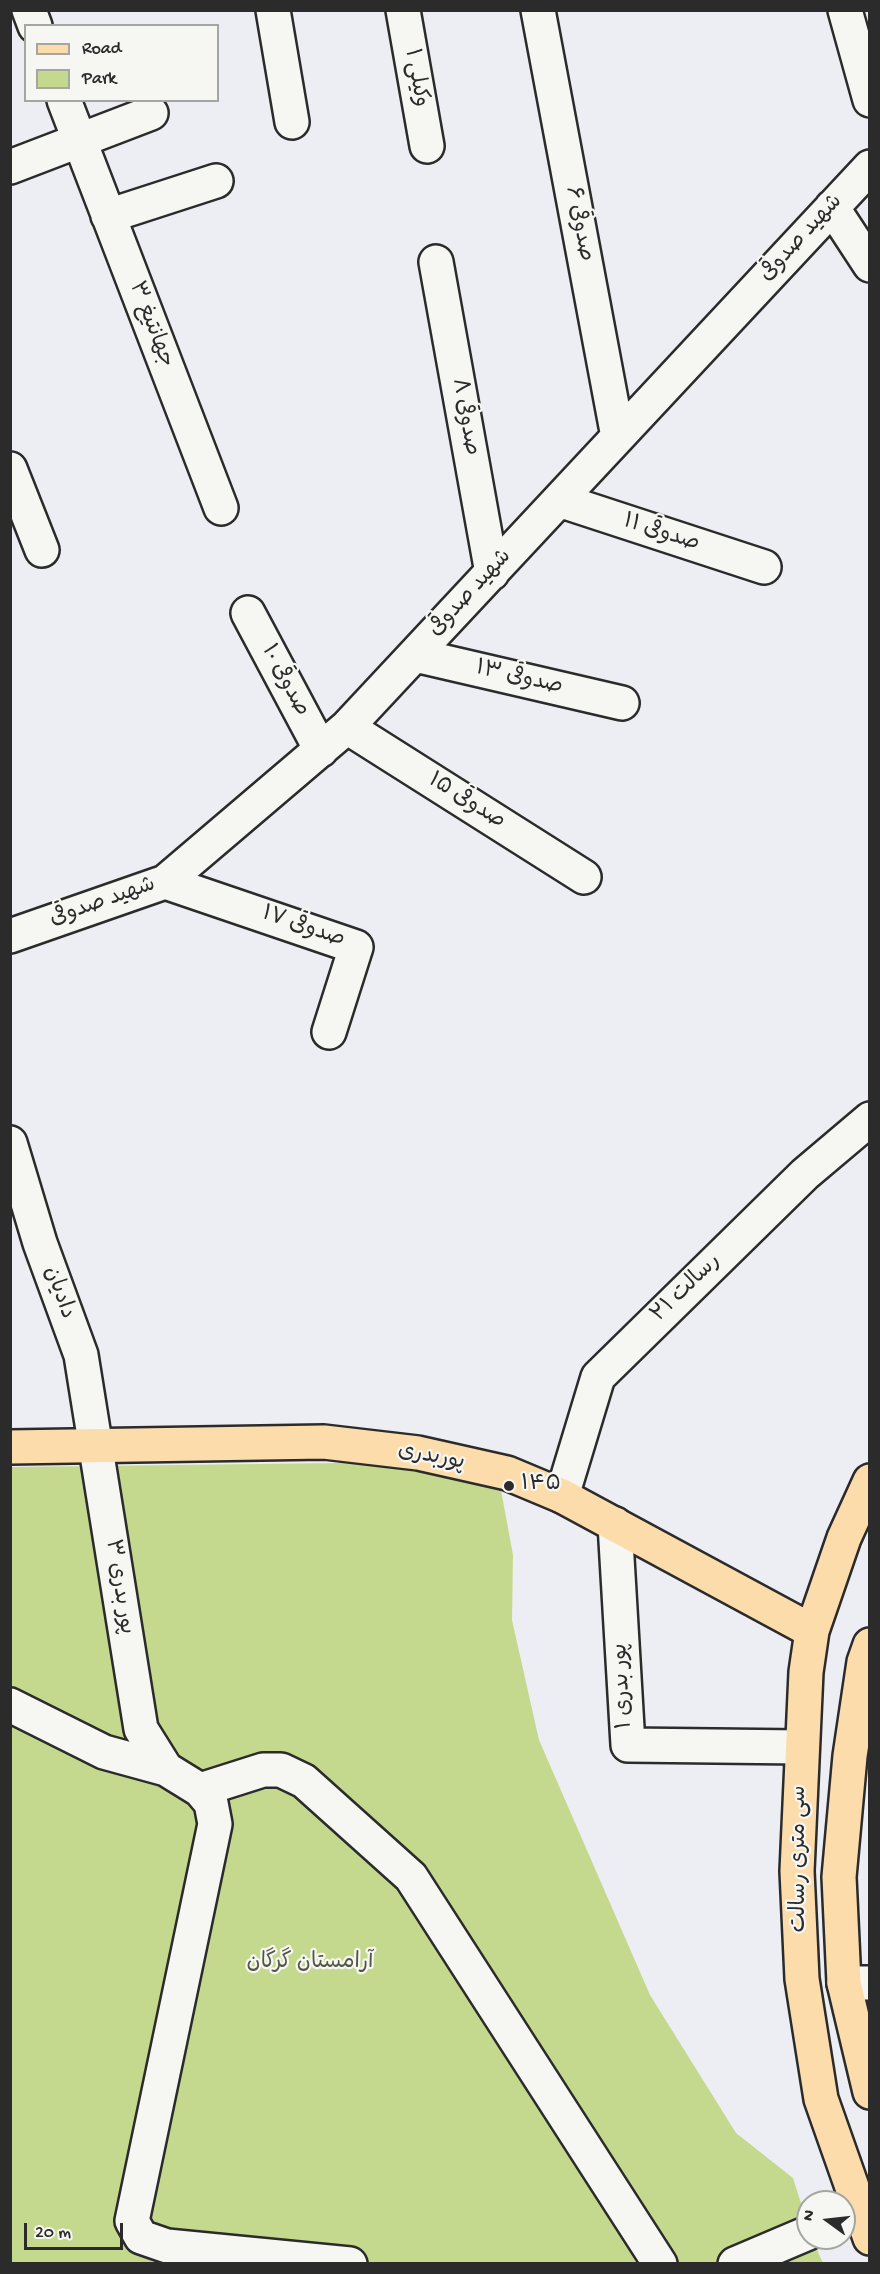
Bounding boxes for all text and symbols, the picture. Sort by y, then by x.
legend [24,24,219,102]
text: Road [82,39,121,60]
street label: وکیلی ۱ [397,47,433,109]
text: Park [82,69,116,90]
street label: صدوقی ۶ [558,184,598,264]
street label: شهید صدوقی [755,190,849,288]
street label: جهانتیغ ۳ [122,278,178,372]
street label: ۸ صدوقی [444,376,484,458]
street label: ۱۱ صدوقی [620,509,702,559]
street label: شهید صدوقی [424,545,518,643]
street label: ۱۰ صدوقی [254,640,314,722]
street label: ۱۳ صدوقی [473,656,565,702]
street label: ۱۵ صدوقی [423,768,509,836]
street label: شهید صدوقی [47,873,159,933]
street label: ۱۷ صدوقی [258,902,348,954]
street label: ۲۱ رسالت [646,1249,728,1329]
street label: دادیان [36,1263,80,1323]
street label: پوربدری [395,1439,467,1477]
place label: ۱۴۵ [521,1473,561,1499]
marker: ۱۴۵ [502,1479,516,1493]
street label: پور بدری ۳ [97,1538,139,1636]
street label: پور بدری ۱ [609,1642,639,1730]
street label: سی متری رسالت [788,1785,814,1933]
park label: آرامستان گرگان [247,1951,373,1977]
north arrow [796,2190,856,2250]
text: N [800,2208,821,2223]
scale bar [27,2211,126,2249]
text: 20 m [35,2223,71,2244]

